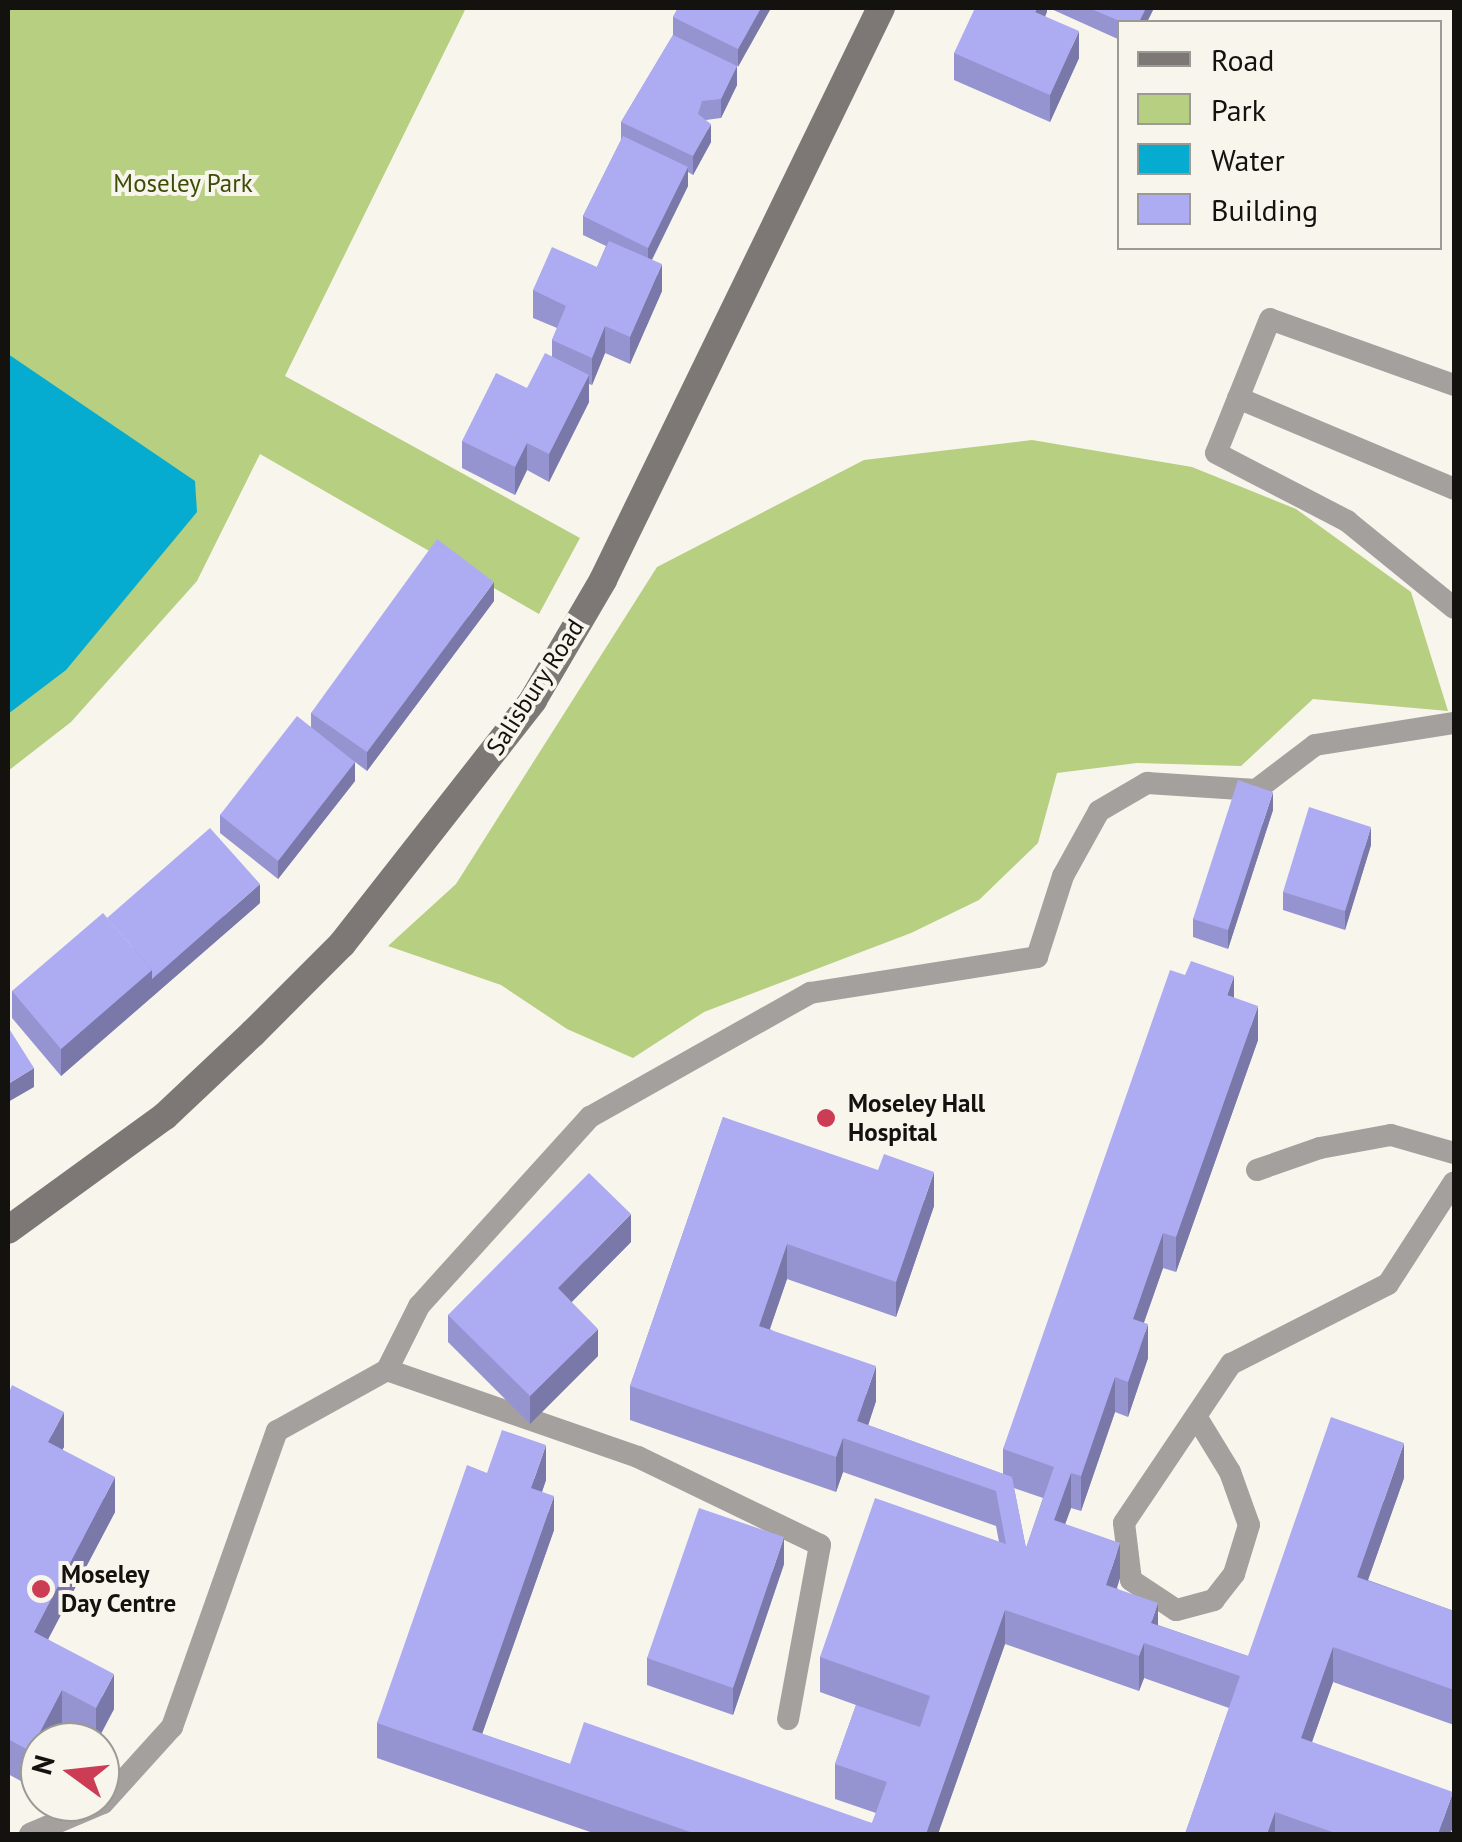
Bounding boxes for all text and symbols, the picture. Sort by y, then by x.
legend [1117,20,1442,250]
text: Road [1211,40,1275,79]
text: Park [1211,90,1266,129]
text: Water [1211,140,1285,179]
park label: Moseley Park [113,168,253,198]
text: Building [1211,190,1318,229]
street label: Salisbury Road [480,613,590,761]
place label: Moseley Hall Hospital [848,1089,986,1148]
marker: Moseley Hall Hospital [813,1105,839,1131]
place label: Moseley Day Centre [61,1560,177,1619]
marker: Moseley Day Centre [30,1578,52,1600]
north arrow [20,1722,120,1822]
text: N [22,1751,63,1778]

